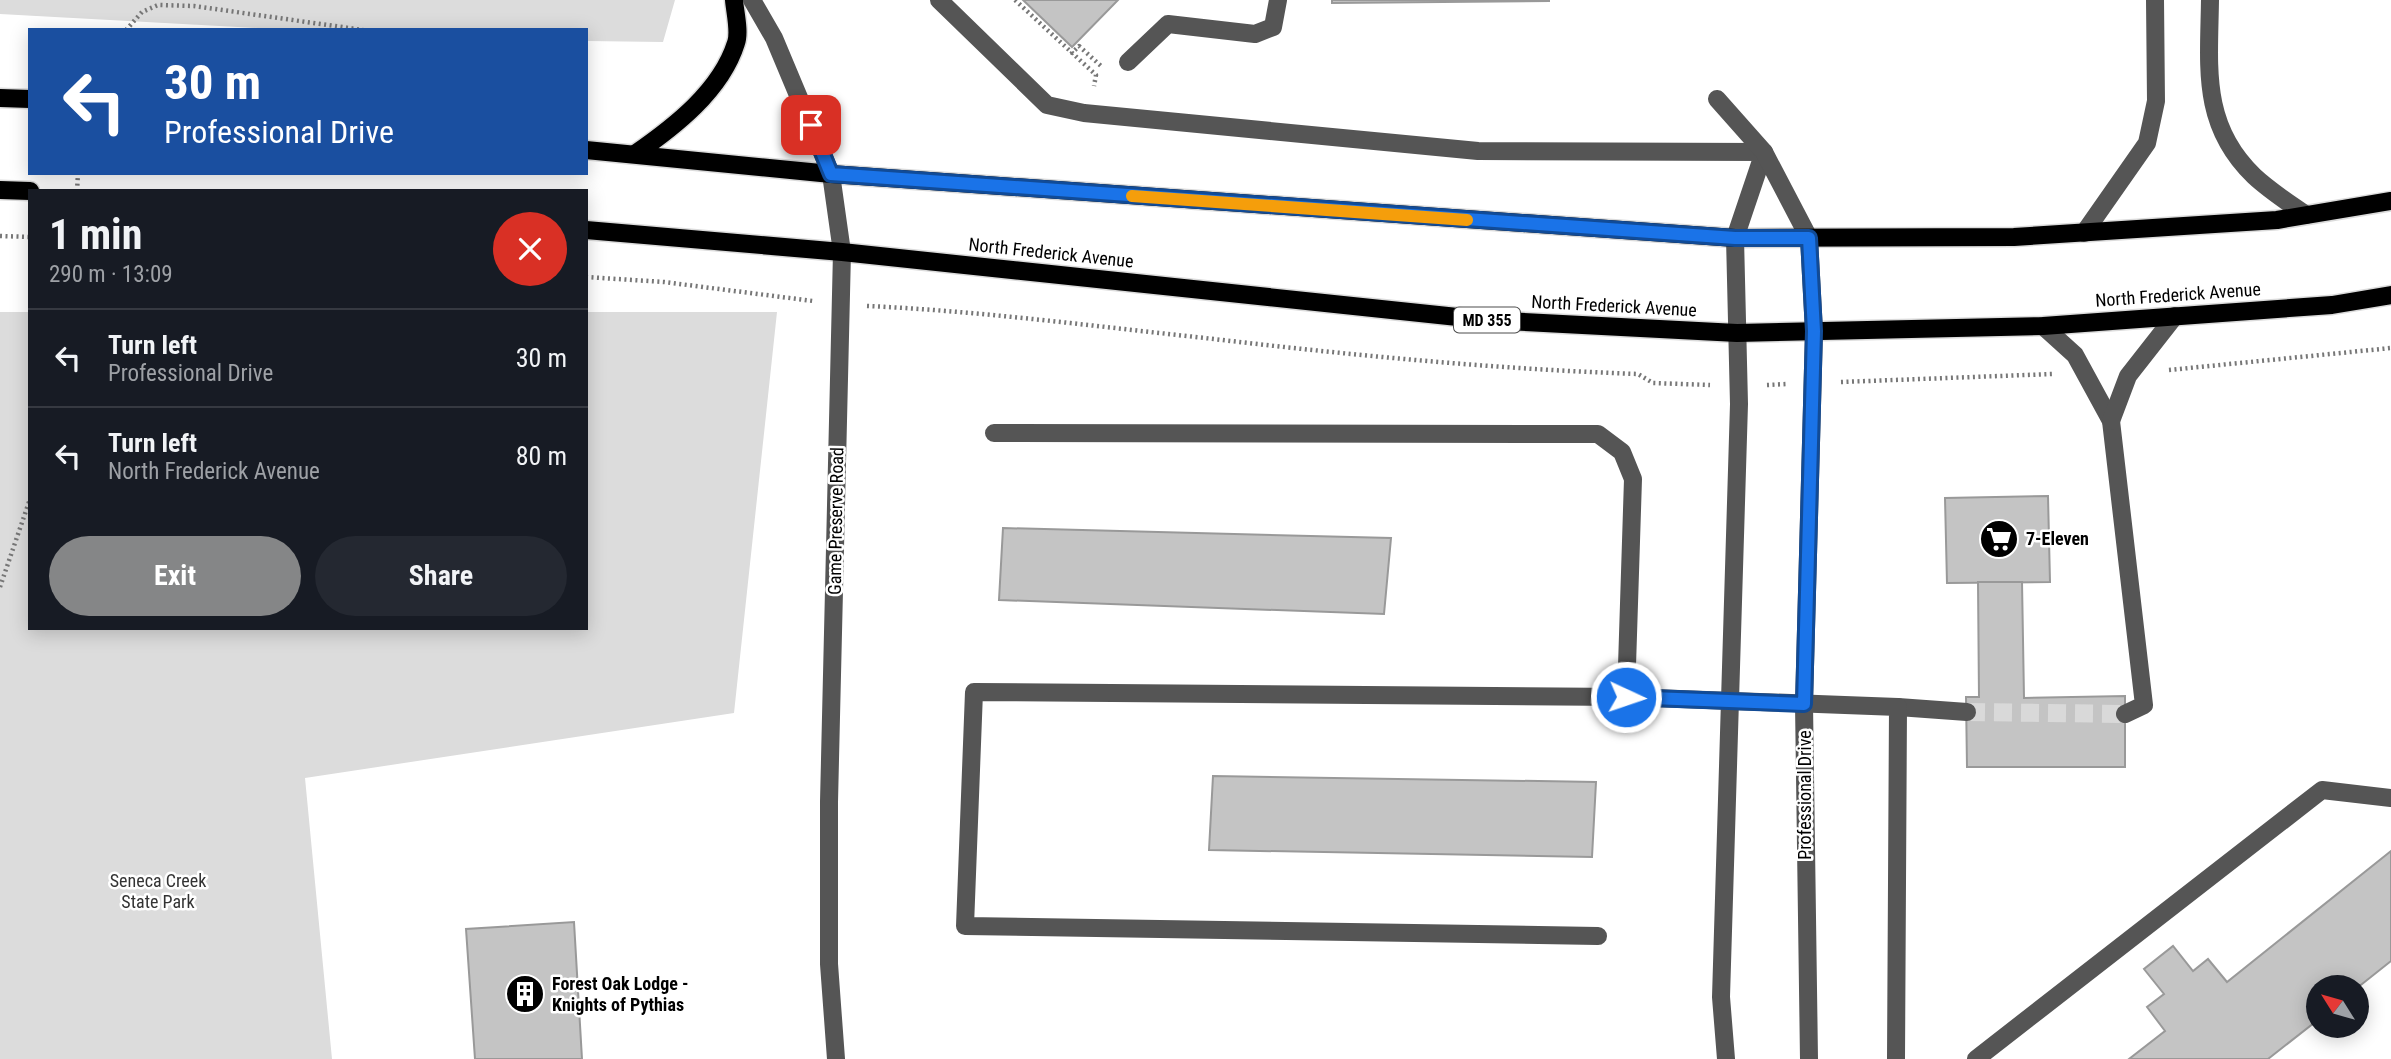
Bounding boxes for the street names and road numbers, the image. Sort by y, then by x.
street label: North Frederick Avenue [968,233,1135,272]
street label: North Frederick Avenue [2095,278,2261,311]
street label: North Frederick Avenue [1531,291,1697,320]
road number: MD 355 [1454,308,1520,332]
street label: Game Preserve Road [824,447,847,595]
street label: Professional Drive [1794,730,1815,860]

